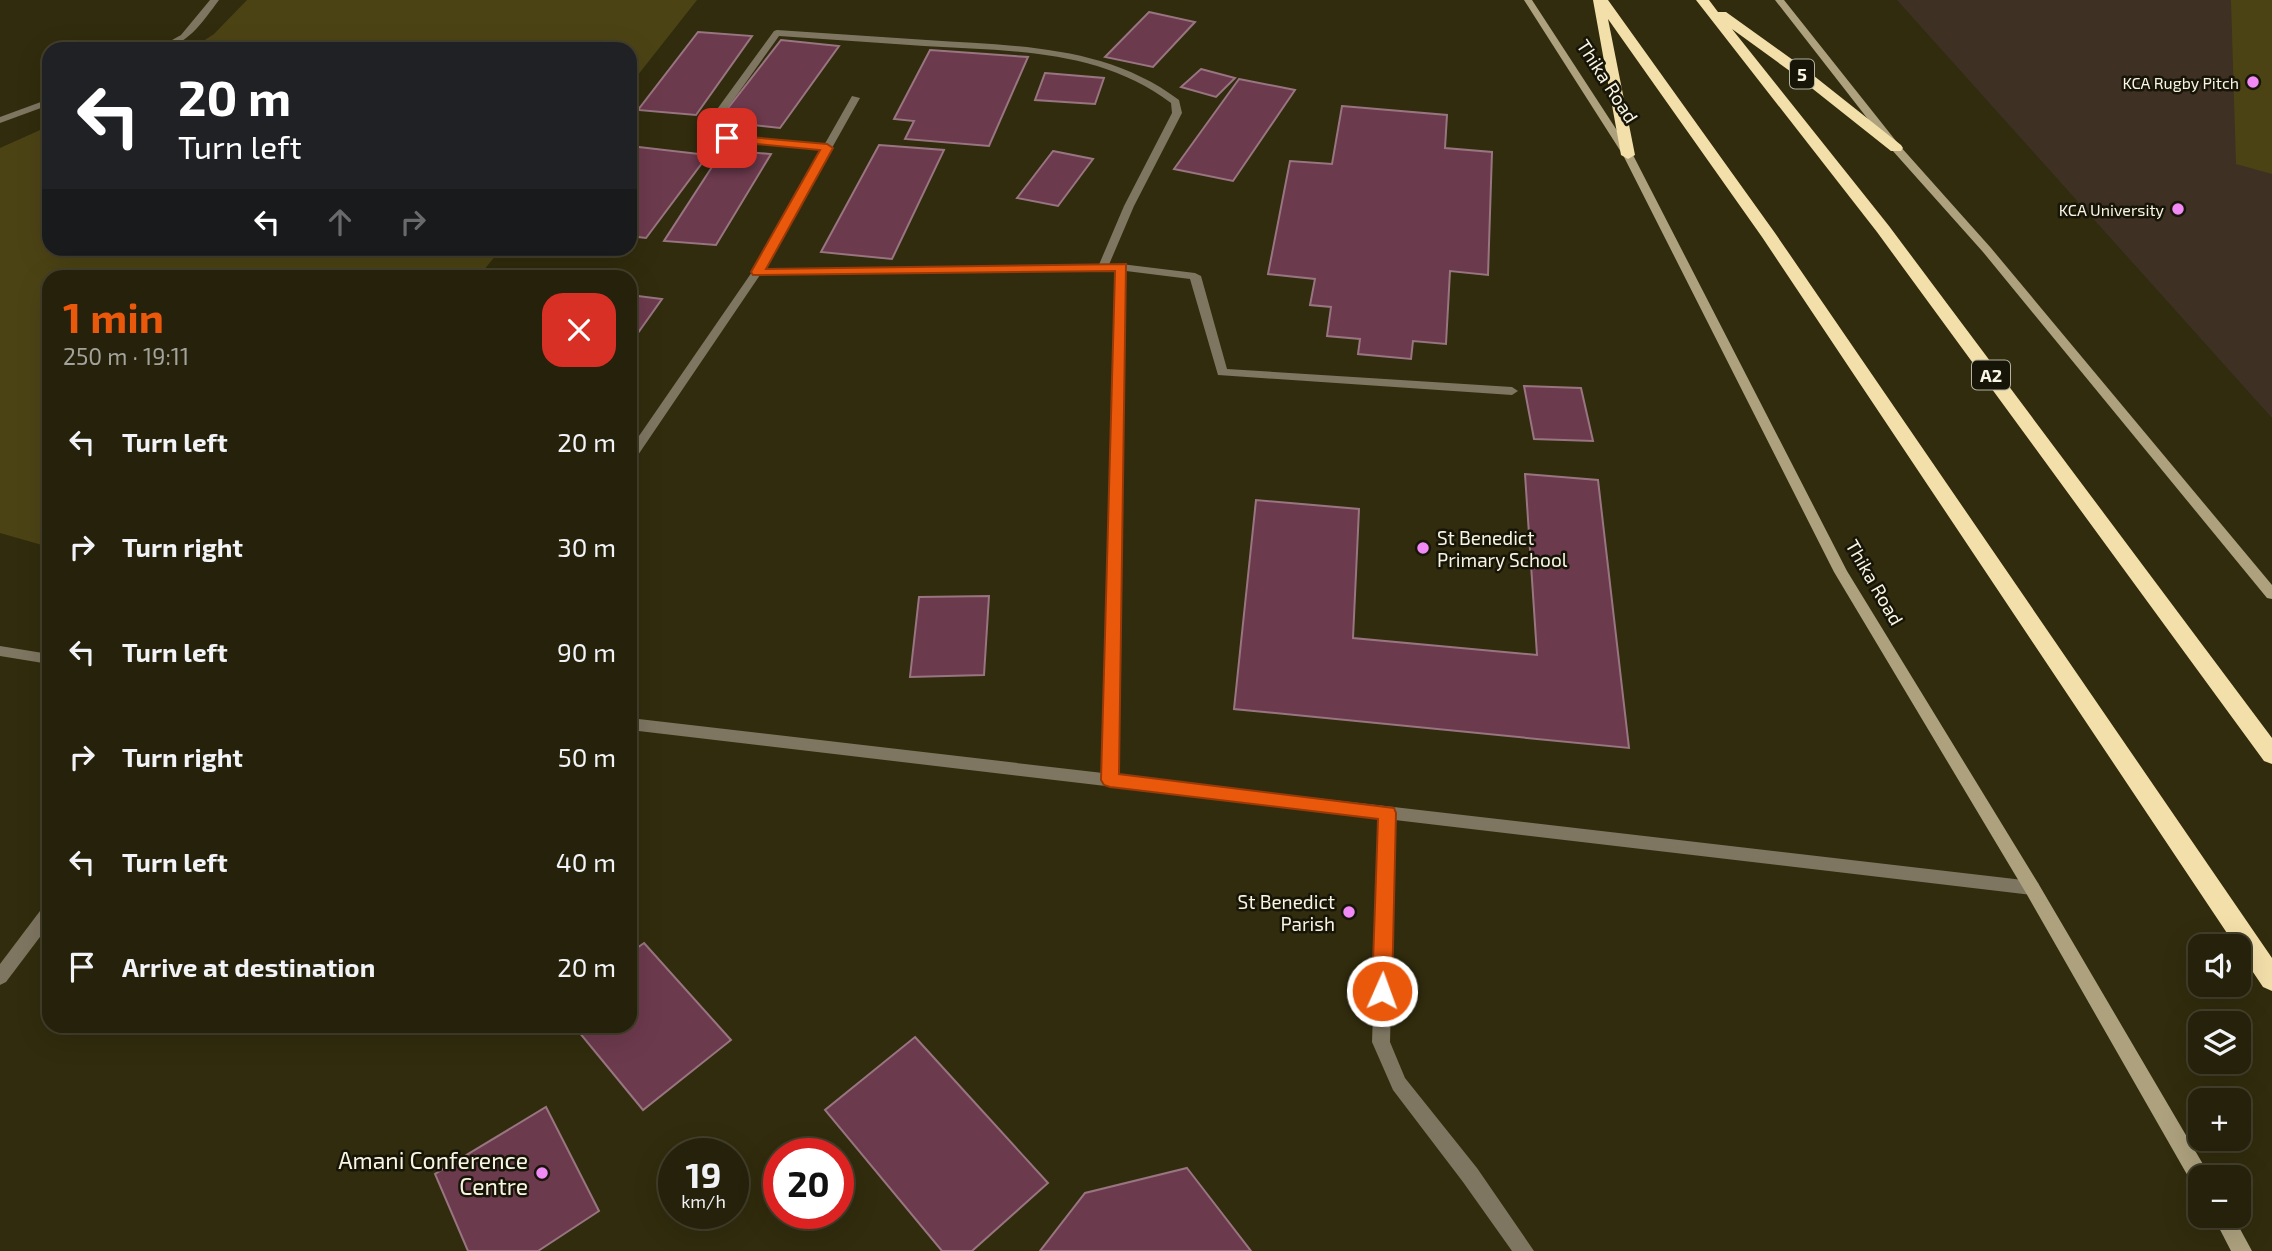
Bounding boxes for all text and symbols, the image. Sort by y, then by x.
street label: Thika Road [1573,35,1643,127]
road number: 5 [1790,60,1814,88]
text: 20 m [178,67,291,126]
icon: left [63,70,154,161]
place label: KCA Rugby Pitch [2122,73,2239,92]
marker: KCA Rugby Pitch [2245,74,2261,90]
pin [697,108,757,168]
icon: arrive [708,119,746,157]
text: Turn left [178,127,302,165]
place label: KCA University [2059,200,2165,219]
marker: KCA University [2170,201,2186,217]
icon: left [248,203,286,241]
icon: ahead [321,203,359,241]
icon: right [394,203,432,241]
text: 1 min [63,291,164,341]
button: close [542,293,616,367]
text: 250 m · 19:11 [63,342,189,370]
road number: A2 [1972,360,2010,390]
icon: left [63,423,101,461]
text: Turn left [122,426,228,457]
text: 20 m [557,426,616,457]
place label: St Benedict Primary School [1437,526,1568,571]
icon: right [63,528,101,566]
text: Turn right [122,531,243,562]
text: 30 m [557,531,616,562]
street label: Thika Road [1841,535,1909,629]
marker: St Benedict Primary School [1415,540,1431,556]
icon: left [63,633,101,671]
text: Turn left [122,636,228,667]
text: 90 m [557,636,616,667]
icon: right [63,738,101,776]
text: Turn right [122,741,243,772]
text: 50 m [558,741,616,772]
icon: left [63,843,101,881]
text: Turn left [122,846,228,877]
text: 40 m [556,846,616,877]
place label: St Benedict Parish [1238,890,1335,935]
marker: St Benedict Parish [1341,904,1357,920]
map controls [2188,934,2251,1228]
button: sound [2188,934,2251,997]
icon: arrive [63,948,101,986]
text: Arrive at destination [122,951,375,982]
text: 20 m [557,951,616,982]
position arrow [1345,954,1419,1028]
button: layers [2188,1011,2251,1074]
button: + [2188,1088,2251,1151]
speed limit sign: 20 [763,1138,854,1229]
place label: Amani Conference Centre [338,1146,528,1200]
text: 19 [686,1153,721,1195]
marker: Amani Conference Centre [534,1165,550,1181]
button: − [2188,1165,2251,1228]
text: km/h [681,1190,726,1212]

